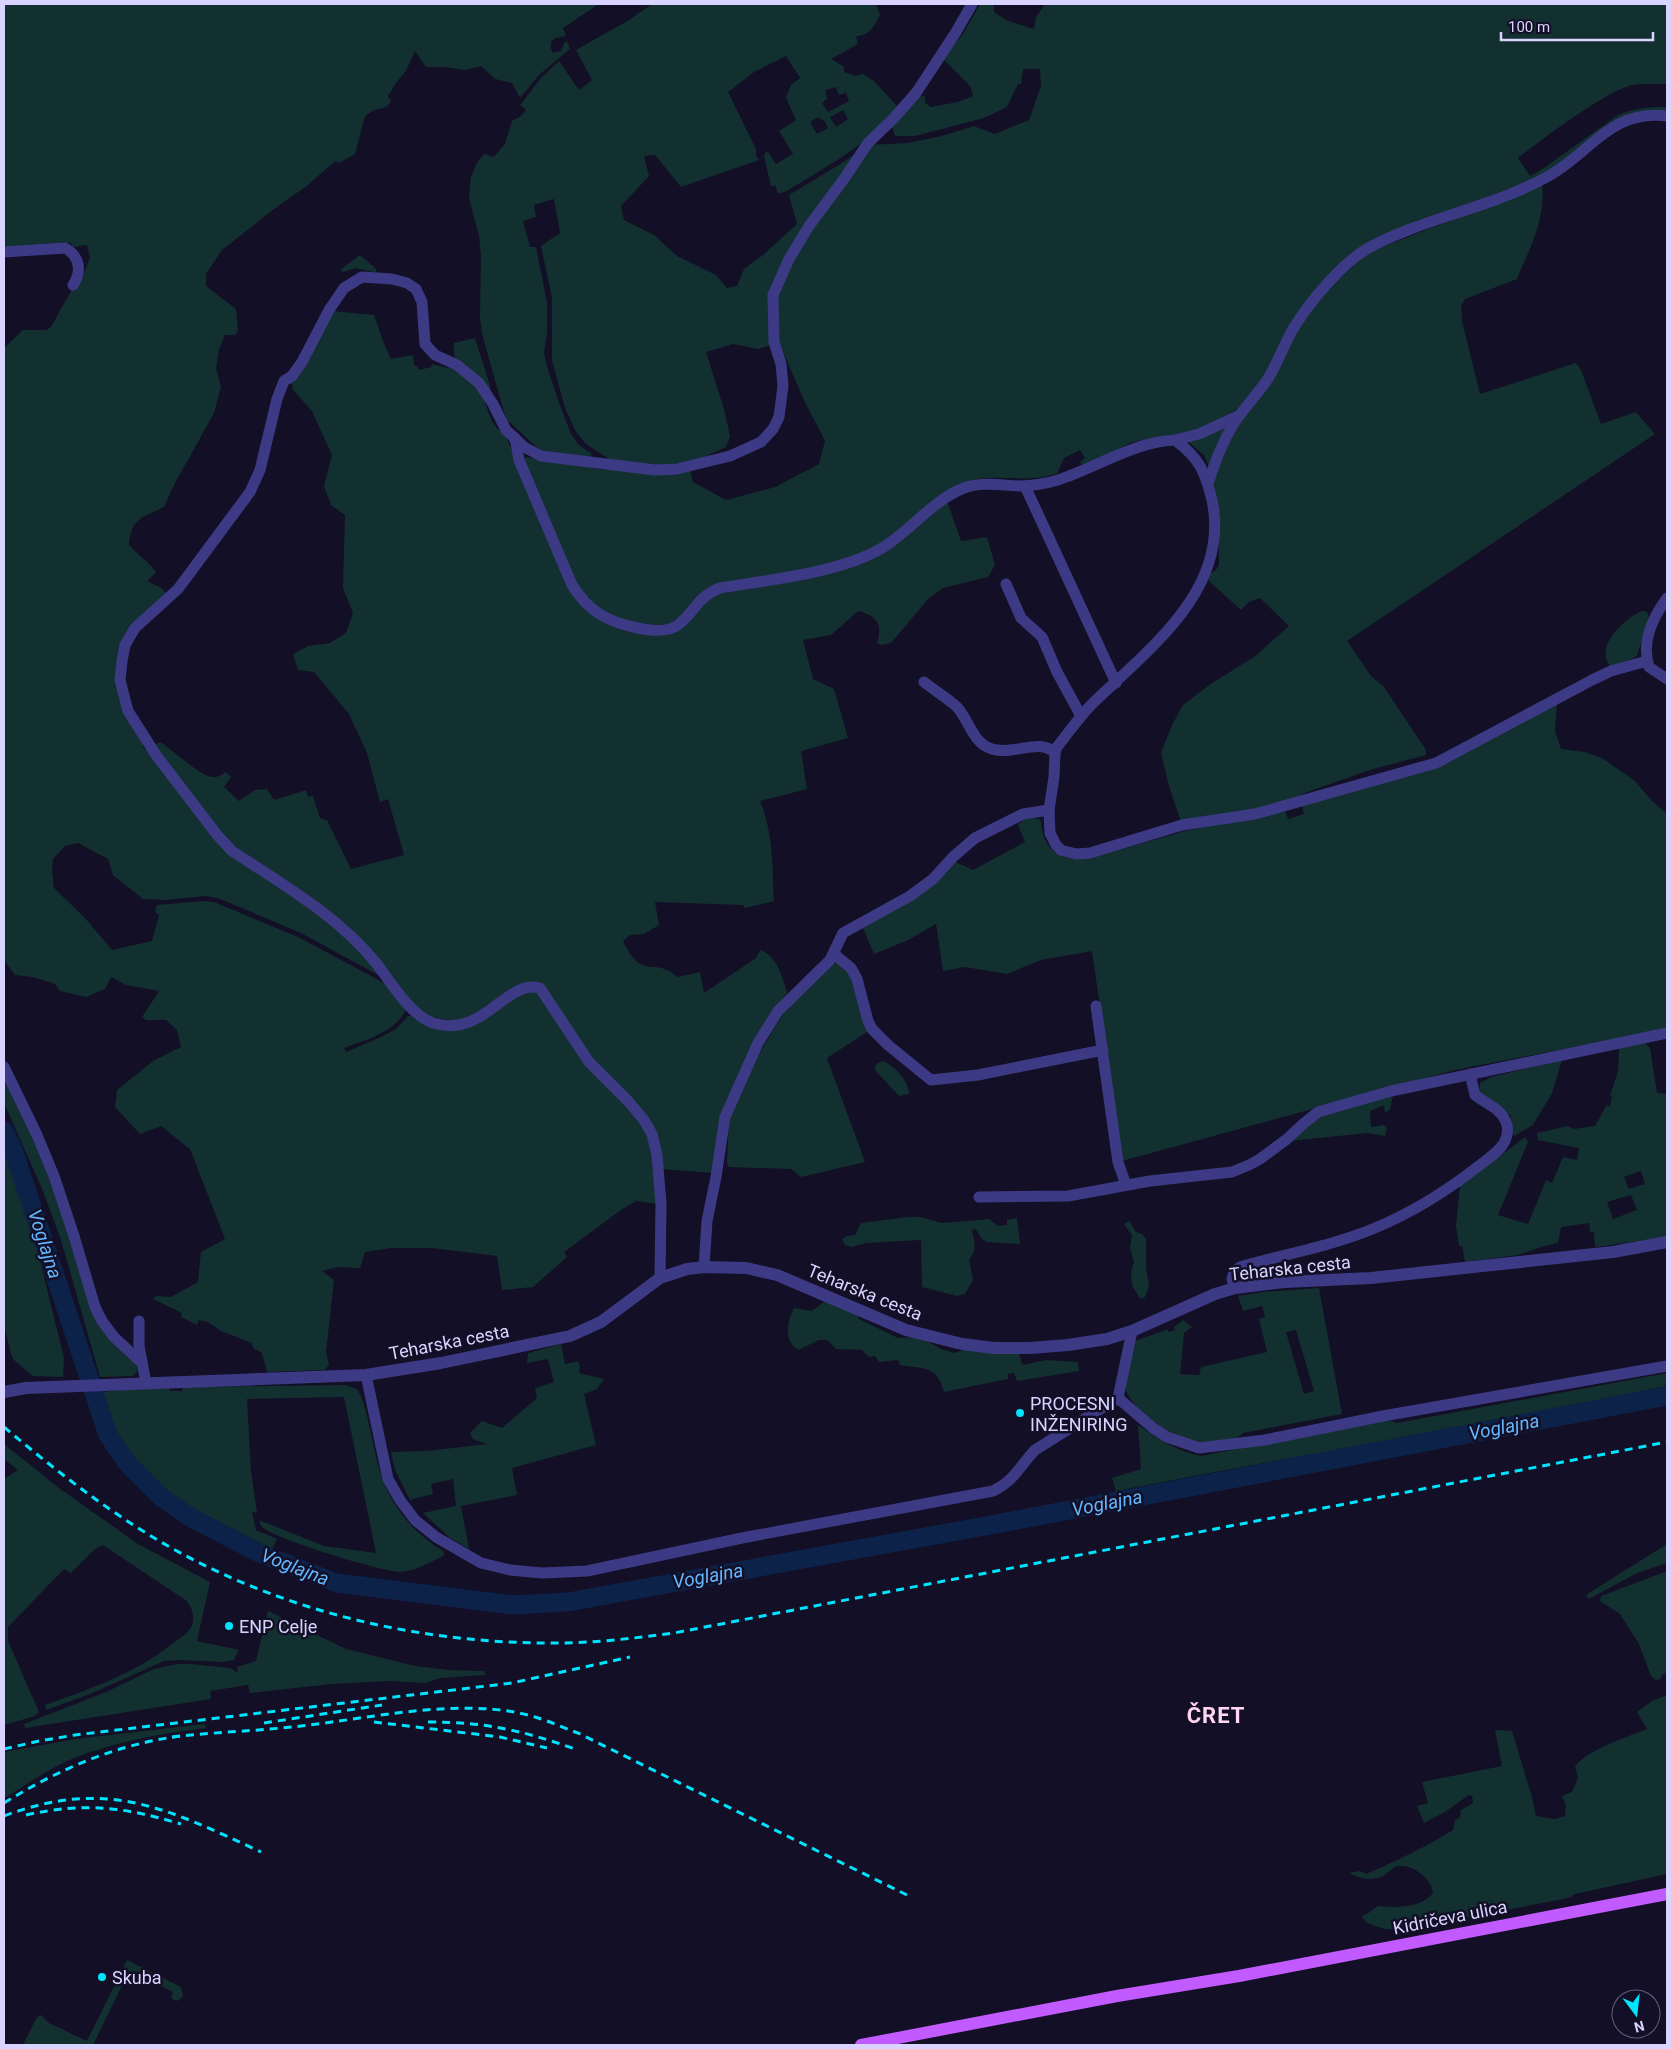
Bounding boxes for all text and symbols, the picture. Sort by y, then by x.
scale bar [1501,10,1654,42]
text: 100 m [1508,18,1550,36]
water label: Voglajna [23,1207,67,1281]
street label: Teharska cesta [1228,1251,1352,1285]
street label: Teharska cesta [805,1259,925,1325]
street label: Teharska cesta [387,1320,511,1364]
place label: PROCESNI INŽENIRING [1030,1393,1128,1435]
marker: PROCESNI INŽENIRING [1014,1407,1026,1419]
water label: Voglajna [1467,1409,1541,1445]
water label: Voglajna [1070,1485,1144,1521]
water label: Voglajna [258,1543,332,1591]
water label: Voglajna [671,1558,745,1594]
place label: ENP Celje [239,1616,317,1637]
marker: ENP Celje [223,1620,235,1632]
district label: ČRET [1187,1702,1245,1728]
street label: Kidričeva ulica [1391,1896,1509,1938]
place label: Skuba [112,1967,162,1988]
marker: Skuba [96,1971,108,1983]
north arrow [1611,1989,1661,2039]
text: N [1633,2018,1646,2036]

